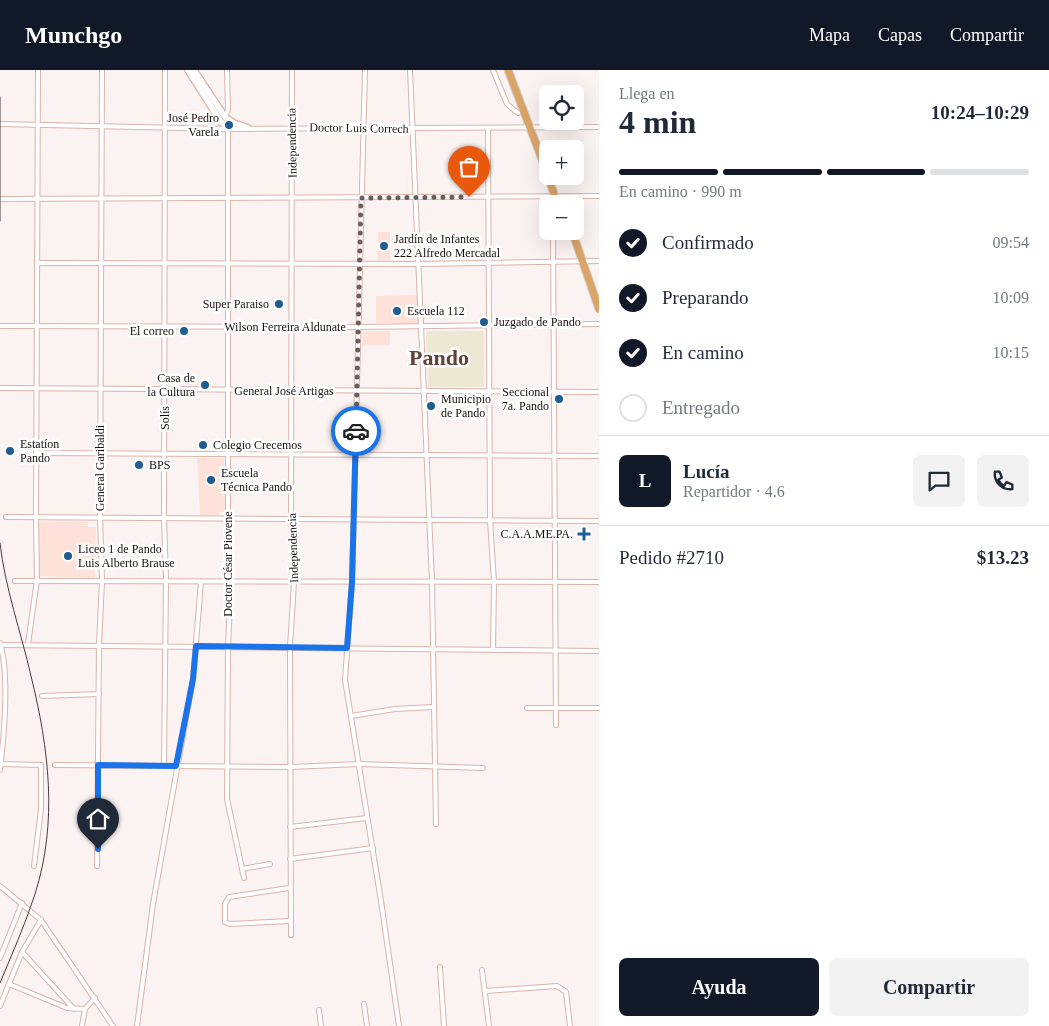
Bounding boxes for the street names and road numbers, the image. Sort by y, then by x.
street label: Independencia [284,107,300,178]
street label: Doctor Luis Correch [309,120,409,136]
street label: Wilson Ferreira Aldunate [224,320,346,334]
street label: General José Artigas [234,384,334,398]
street label: Solís [158,406,172,430]
street label: General Garibaldi [93,424,107,511]
street label: Doctor César Piovene [221,511,235,617]
street label: Independencia [285,512,301,583]

